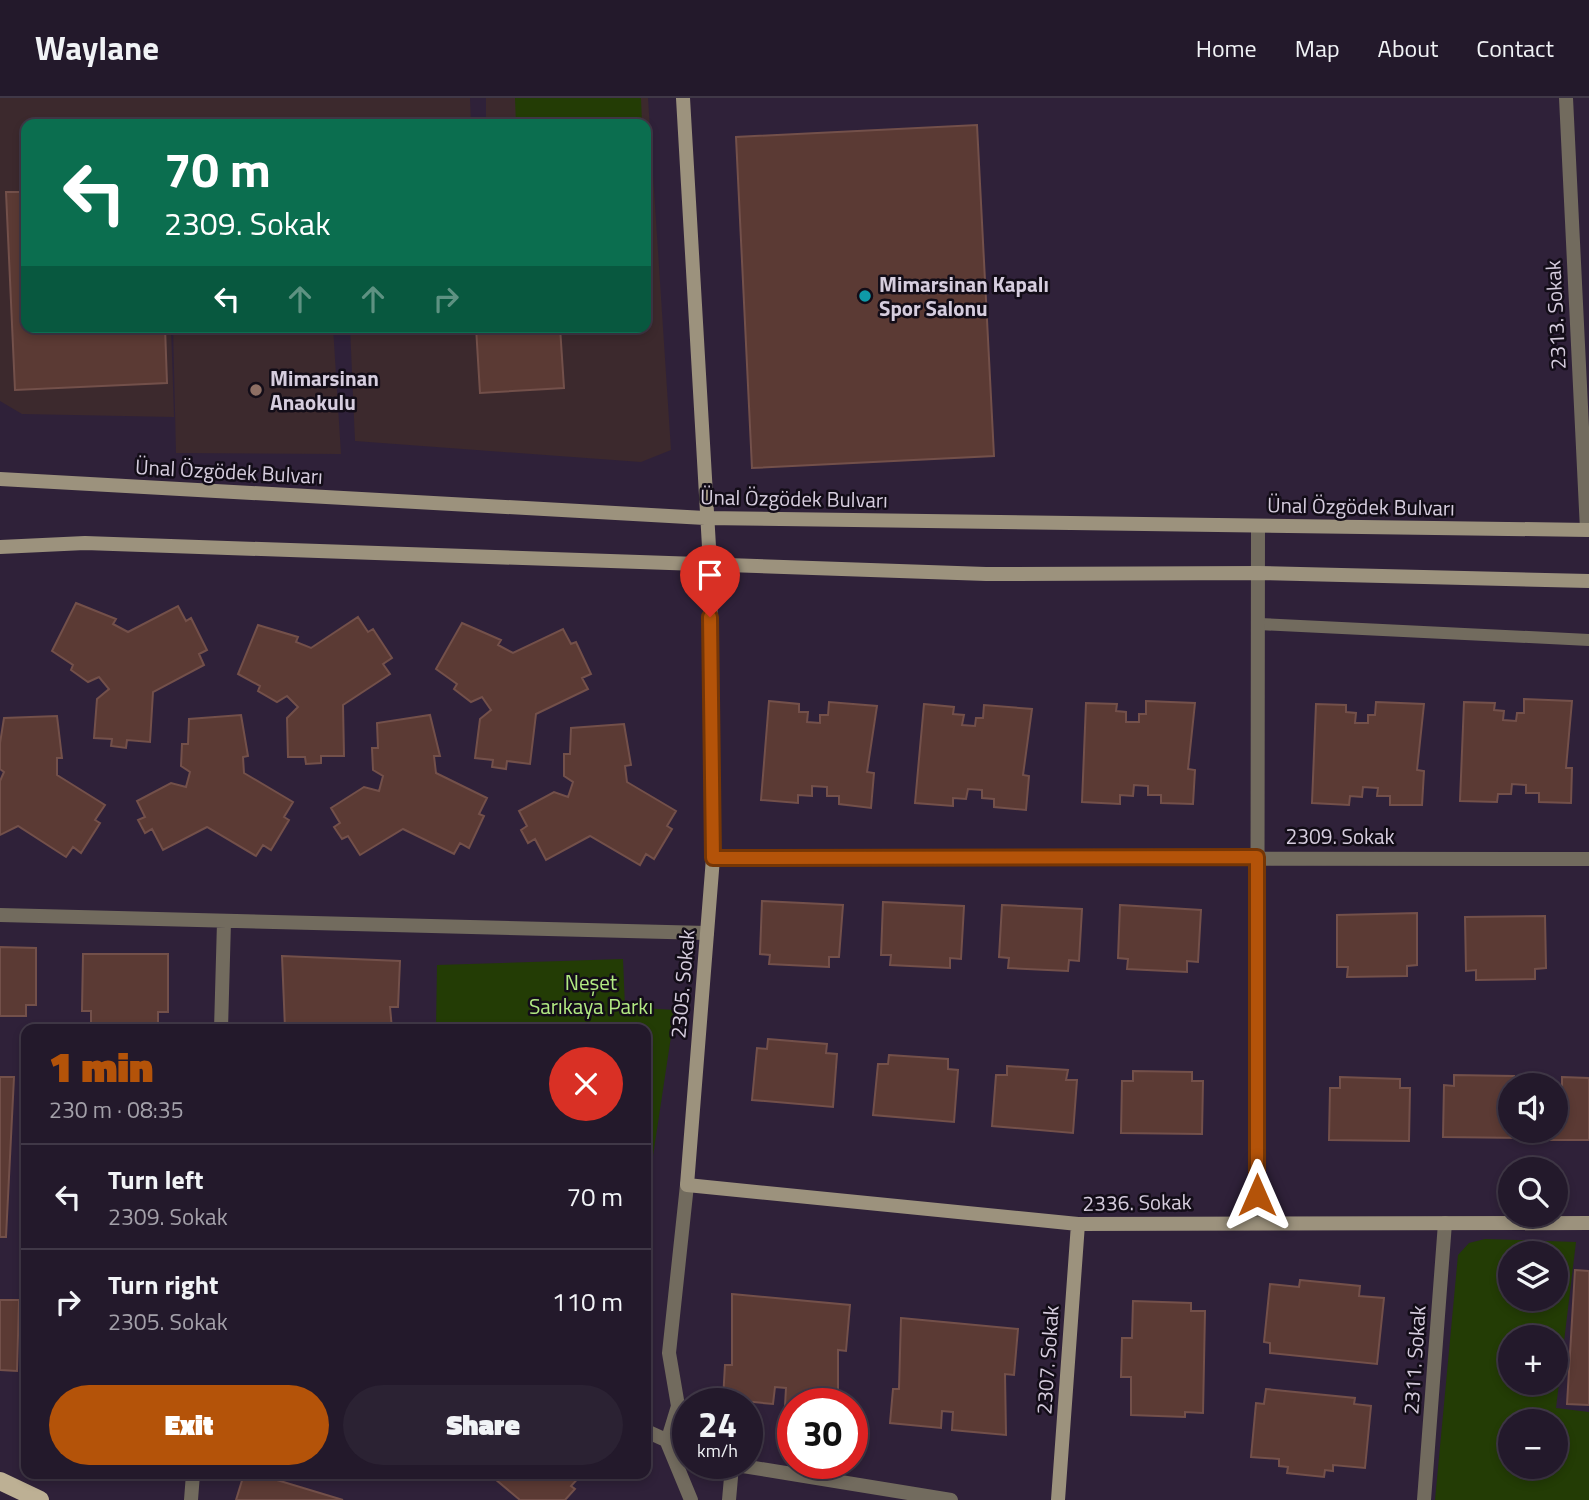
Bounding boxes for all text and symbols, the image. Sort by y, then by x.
text: Waylane [35,23,159,73]
text: Home [1196,30,1257,66]
text: Map [1295,30,1340,66]
text: About [1378,30,1438,66]
text: Contact [1476,30,1554,66]
text: 70 m [164,131,271,206]
icon: left [49,147,140,238]
text: 2309. Sokak [164,199,330,247]
street label: 2313. Sokak [1536,260,1574,370]
place label: Mimarsinan Kapalı Spor Salonu [879,268,1049,324]
icon: left [208,280,246,318]
icon: ahead [281,280,319,318]
icon: ahead [354,280,392,318]
icon: right [427,280,465,318]
marker: Mimarsinan Kapalı Spor Salonu [857,288,873,304]
place label: Mimarsinan Anaokulu [270,362,379,418]
marker: Mimarsinan Anaokulu [248,382,264,398]
street label: Ünal Özgödek Bulvarı [134,450,324,492]
street label: Ünal Özgödek Bulvarı [700,480,888,516]
street label: Ünal Özgödek Bulvarı [1267,488,1455,524]
pin [680,545,740,617]
icon: arrive [691,556,729,594]
street label: 2309. Sokak [1285,820,1395,852]
street label: 2305. Sokak [661,928,703,1040]
park label: Neşet Sarıkaya Parkı [529,966,653,1022]
text: 1 min [49,1034,153,1098]
button: close [549,1047,623,1121]
map controls [1498,1073,1568,1479]
button: sound [1498,1073,1568,1143]
text: 230 m · 08:35 [49,1092,184,1127]
button: search [1498,1157,1568,1227]
position arrow [1220,1158,1294,1232]
text: Turn left [108,1160,203,1199]
text: 70 m [566,1177,623,1216]
icon: left [49,1178,87,1216]
street label: 2336. Sokak [1082,1185,1192,1219]
text: 2309. Sokak [108,1199,228,1234]
button: layers [1498,1241,1568,1311]
text: Turn right [108,1265,219,1304]
text: 110 m [552,1282,623,1321]
icon: right [49,1283,87,1321]
text: 2305. Sokak [108,1304,228,1339]
street label: 2307. Sokak [1027,1304,1067,1416]
street label: 2311. Sokak [1394,1304,1434,1416]
button: + [1498,1325,1568,1395]
button: Exit [49,1385,329,1465]
button: Share [343,1385,623,1465]
speed limit sign: 30 [777,1388,868,1479]
text: 24 [698,1397,737,1451]
button: − [1498,1409,1568,1479]
text: km/h [697,1437,738,1464]

